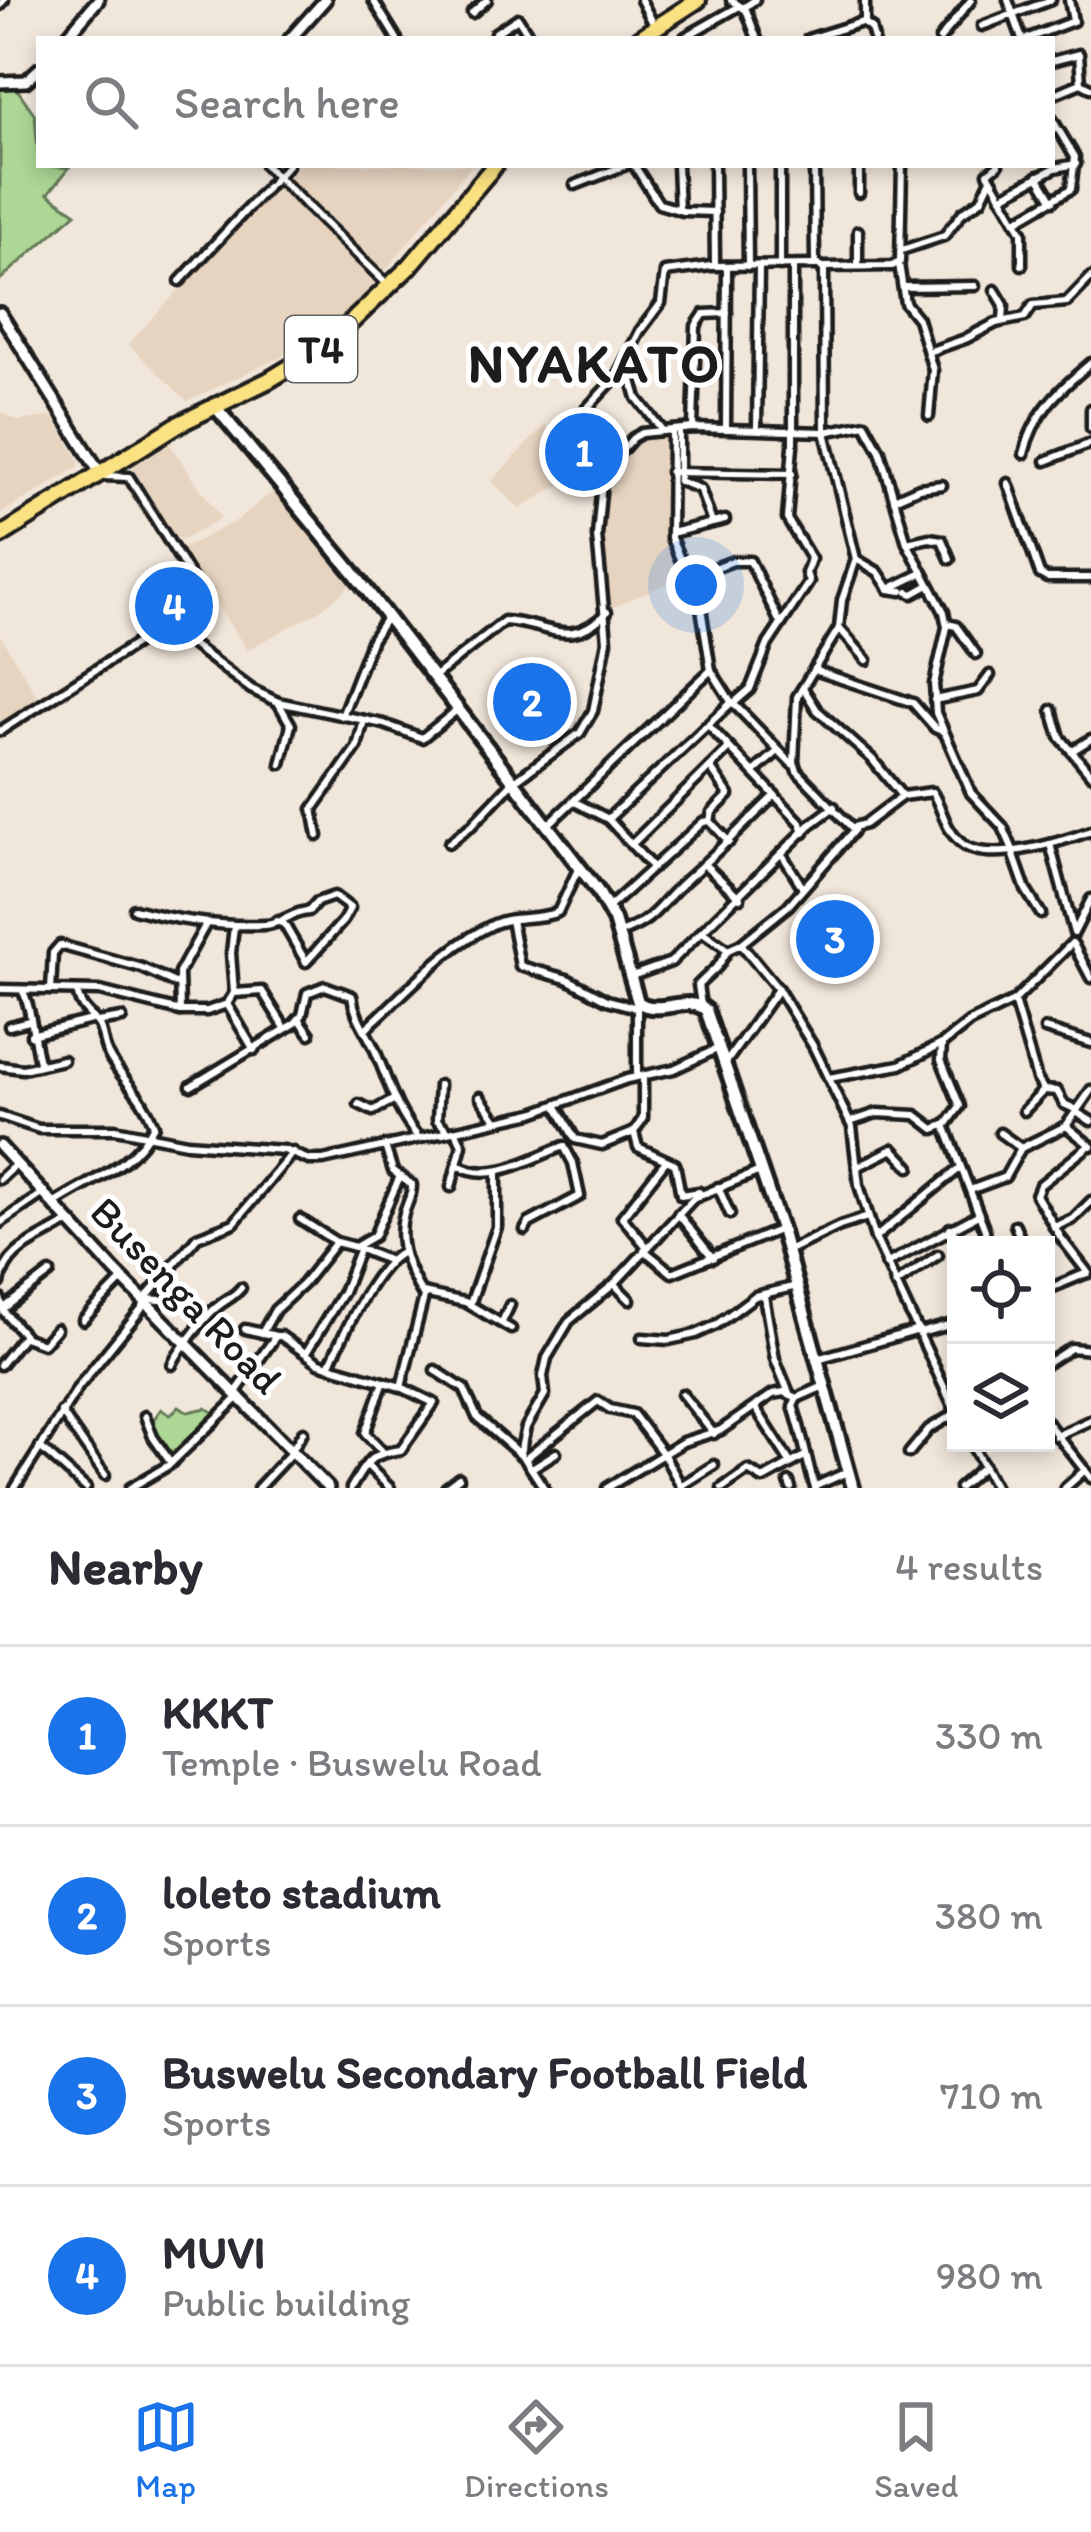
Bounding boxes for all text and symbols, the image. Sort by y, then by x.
search box [36,36,1055,168]
icon: search [78,69,144,135]
text: Search here [174,75,400,129]
road number: T4 [285,316,357,382]
district label: NYAKATO [468,331,722,396]
pin: 1 [545,407,623,497]
your location [666,555,726,615]
pin: 4 [135,561,213,651]
pin: 2 [493,657,571,747]
pin: 3 [796,894,874,984]
street label: Busenga Road [80,1186,293,1405]
map controls [947,1236,1055,1452]
button: locate [947,1236,1055,1344]
button: layers [947,1344,1055,1452]
text: Nearby [48,1536,203,1597]
text: 4 results [895,1543,1043,1590]
text: KKKT [162,1685,273,1739]
text: 1 [78,1712,96,1759]
text: 330 m [935,1712,1043,1759]
text: Temple · Buswelu Road [162,1739,542,1786]
text: loleto stadium [162,1865,441,1919]
text: 2 [77,1892,97,1939]
text: 380 m [935,1892,1043,1939]
text: Sports [162,1919,271,1966]
text: Buswelu Secondary Football Field [162,2045,807,2099]
text: 3 [76,2072,98,2119]
text: 710 m [940,2072,1043,2119]
text: Sports [162,2099,271,2146]
text: MUVI [162,2225,265,2279]
text: 4 [75,2252,99,2299]
text: 980 m [936,2252,1043,2299]
text: Public building [162,2279,410,2326]
tab: Map [133,2394,199,2505]
tab: Directions [464,2394,609,2505]
tab: Saved [874,2394,958,2505]

